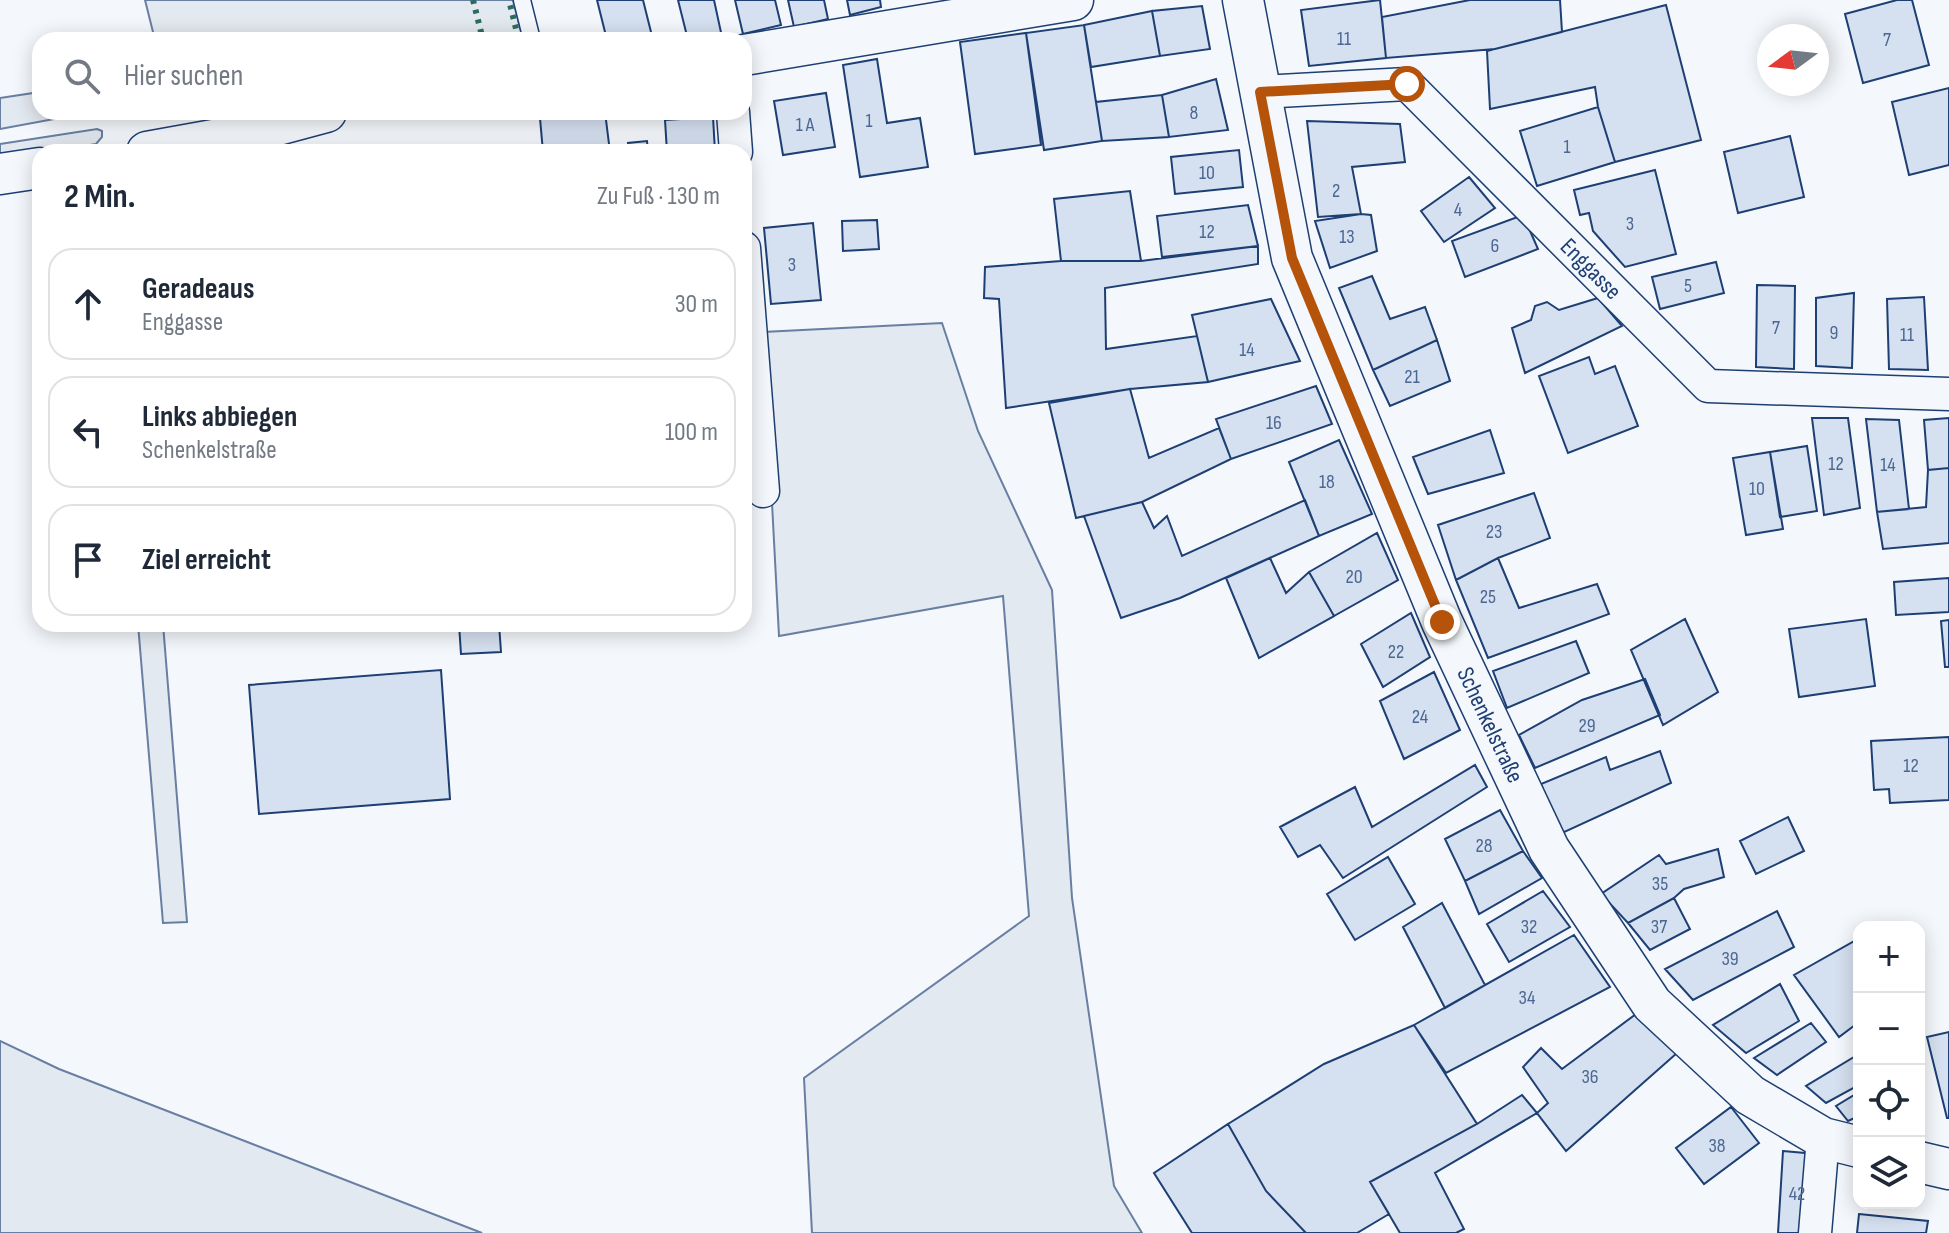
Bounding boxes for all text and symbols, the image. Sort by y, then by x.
north arrow [1757,24,1829,96]
house number: 11 [1337,27,1351,51]
house number: 7 [1883,28,1891,52]
search box [32,32,752,120]
icon: search [60,54,104,98]
text: Hier suchen [124,58,243,94]
route start [1389,66,1425,102]
house number: 8 [1190,101,1198,125]
house number: 1 [866,109,873,133]
house number: 1 A [796,113,815,137]
house number: 1 [1564,135,1571,159]
house number: 10 [1199,161,1215,185]
text: 2 Min. [64,176,135,217]
house number: 2 [1332,179,1340,203]
text: Zu Fuß · 130 m [597,181,720,212]
house number: 4 [1454,198,1462,222]
house number: 3 [1626,212,1634,236]
house number: 12 [1199,220,1215,244]
house number: 13 [1339,225,1355,249]
street label: Enggasse [1554,232,1627,306]
house number: 6 [1491,234,1499,258]
house number: 3 [788,253,796,277]
text: Geradeaus [142,271,255,307]
house number: 5 [1684,274,1692,298]
icon: ahead [66,282,110,326]
text: 30 m [675,289,718,320]
text: Enggasse [142,307,223,338]
house number: 7 [1772,316,1780,340]
house number: 9 [1830,321,1838,345]
house number: 11 [1900,323,1914,347]
house number: 14 [1239,338,1255,362]
house number: 21 [1404,365,1420,389]
text: Links abbiegen [142,399,297,435]
icon: left [66,410,110,454]
house number: 16 [1266,411,1282,435]
text: 100 m [665,417,718,448]
text: Schenkelstraße [142,435,277,466]
house number: 12 [1828,452,1844,476]
house number: 14 [1880,453,1896,477]
house number: 18 [1319,470,1335,494]
house number: 10 [1749,477,1765,501]
house number: 23 [1486,520,1502,544]
icon: arrive [66,538,110,582]
text: Ziel erreicht [142,542,271,578]
house number: 20 [1345,565,1363,589]
house number: 25 [1480,585,1496,609]
route end [1424,604,1460,640]
house number: 22 [1388,640,1404,664]
street label: Schenkelstraße [1450,663,1530,788]
house number: 24 [1412,705,1428,729]
house number: 29 [1578,714,1596,738]
house number: 12 [1903,754,1919,778]
house number: 28 [1476,834,1493,858]
house number: 35 [1652,872,1668,896]
house number: 32 [1521,915,1537,939]
house number: 37 [1651,915,1667,939]
map controls [1853,921,1925,1209]
button: + [1853,921,1925,993]
house number: 39 [1721,947,1739,971]
house number: 34 [1519,986,1535,1010]
button: − [1853,993,1925,1065]
house number: 36 [1581,1065,1599,1089]
button: locate [1853,1065,1925,1137]
house number: 38 [1708,1134,1726,1158]
button: layers [1853,1137,1925,1209]
house number: 42 [1789,1182,1805,1206]

